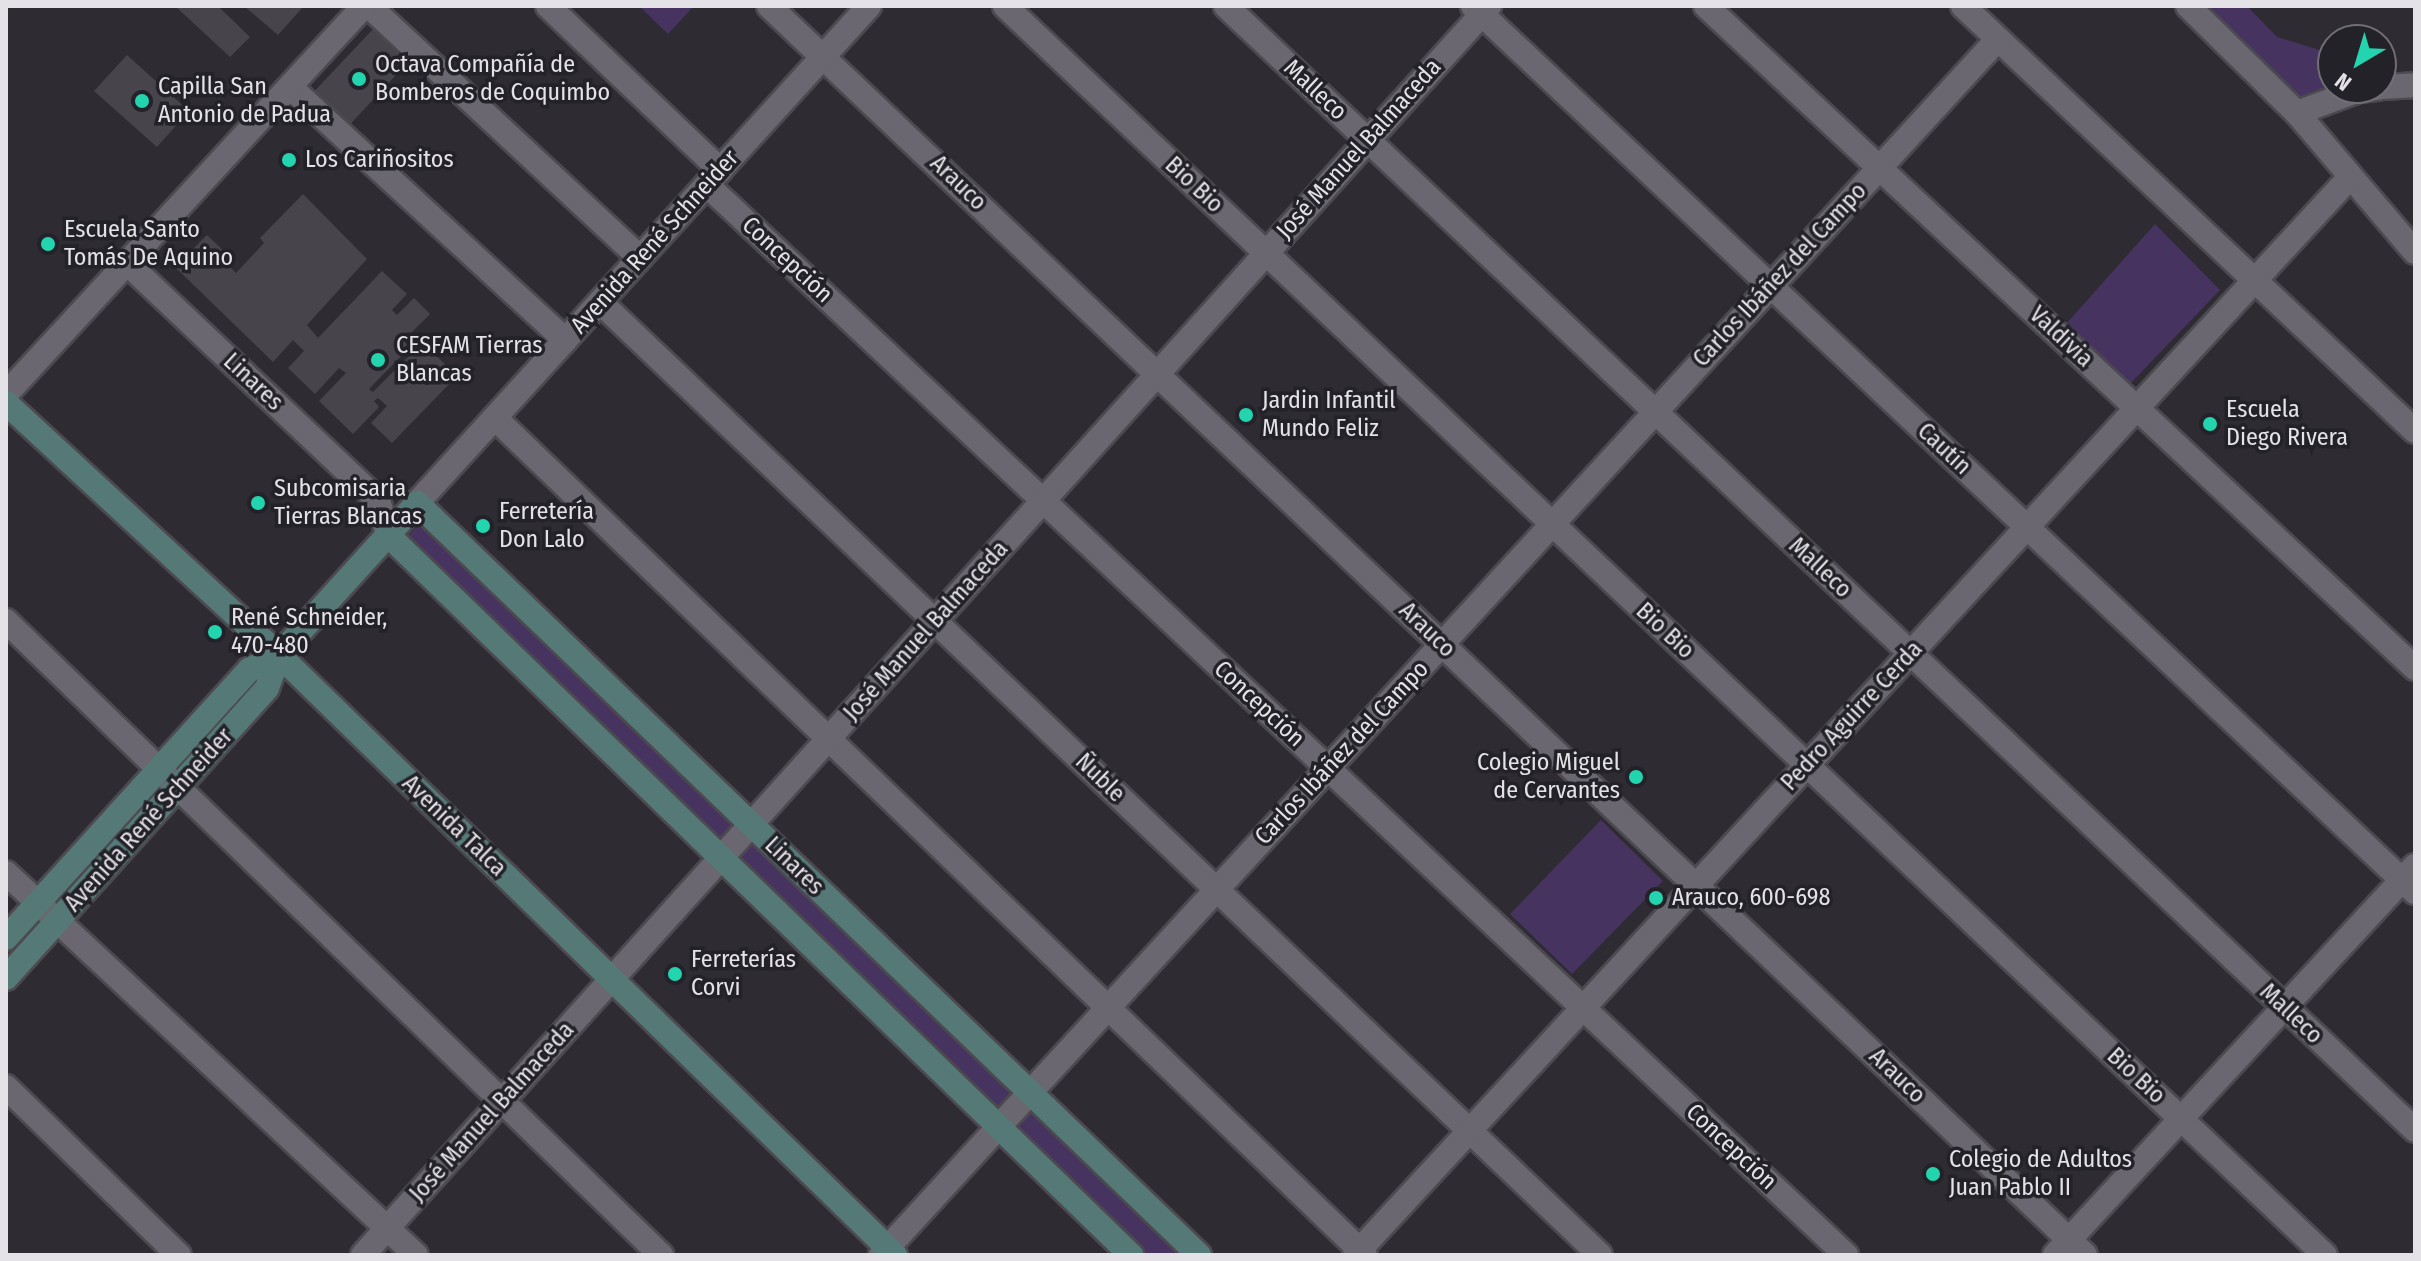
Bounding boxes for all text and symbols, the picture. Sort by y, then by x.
north arrow [2317,24,2397,104]
place label: Octava Compañía de Bomberos de Coquimbo [375,51,610,107]
street label: José Manuel Balmaceda [1271,53,1447,245]
street label: Malleco [1278,54,1352,126]
text: N [2330,67,2357,96]
marker: Octava Compañía de Bomberos de Coquimbo [350,70,368,88]
place label: Capilla San Antonio de Padua [158,73,331,129]
marker: Capilla San Antonio de Padua [133,92,151,110]
street label: Avenida René Schneider [565,144,745,340]
place label: Los Cariñositos [305,146,454,174]
street label: Arauco [924,149,992,217]
marker: Los Cariñositos [280,151,298,169]
street label: Bio Bio [1159,151,1229,219]
street label: Carlos Ibáñez del Campo [1687,177,1873,373]
street label: Concepción [736,211,838,309]
place label: Escuela Santo Tomás De Aquino [64,216,233,272]
marker: Escuela Santo Tomás De Aquino [39,235,57,253]
street label: Valdivia [2023,300,2099,374]
place label: CESFAM Tierras Blancas [396,332,543,388]
street label: Linares [217,347,289,417]
marker: CESFAM Tierras Blancas [367,349,389,371]
place label: Jardin Infantil Mundo Feliz [1262,387,1396,443]
place label: Escuela Diego Rivera [2226,396,2348,452]
marker: Jardin Infantil Mundo Feliz [1237,406,1255,424]
marker: Escuela Diego Rivera [2201,415,2219,433]
street label: Cautín [1911,417,1977,481]
place label: Subcomisaria Tierras Blancas [274,475,422,531]
marker: Subcomisaria Tierras Blancas [249,494,267,512]
place label: Ferretería Don Lalo [499,498,594,554]
marker: Ferretería Don Lalo [474,517,492,535]
street label: Malleco [1783,532,1857,604]
street label: José Manuel Balmaceda [838,535,1014,727]
street label: Arauco [1393,596,1461,664]
street label: Bio Bio [1630,597,1700,665]
place label: René Schneider, 470-480 [231,604,387,660]
marker: René Schneider, 470-480 [206,623,224,641]
street label: Pedro Aguirre Cerda [1775,635,1929,797]
street label: Concepción [1208,655,1310,753]
street label: Carlos Ibáñez del Campo [1249,655,1435,851]
street label: Avenida René Schneider [59,722,239,918]
street label: Ñuble [1069,748,1131,808]
place label: Colegio Miguel de Cervantes [1477,749,1620,805]
marker: Colegio Miguel de Cervantes [1627,768,1645,786]
street label: Avenida Talca [396,769,512,883]
street label: Linares [758,831,830,901]
place label: Arauco, 600-698 [1672,884,1830,912]
marker: Arauco, 600-698 [1647,889,1665,907]
place label: Ferreterías Corvi [691,946,796,1002]
marker: Ferreterías Corvi [666,965,684,983]
street label: Malleco [2254,978,2328,1050]
street label: José Manuel Balmaceda [404,1016,580,1208]
street label: Arauco [1863,1042,1931,1110]
street label: Bio Bio [2101,1042,2171,1110]
street label: Concepción [1680,1098,1782,1196]
place label: Colegio de Adultos Juan Pablo II [1949,1146,2132,1202]
marker: Colegio de Adultos Juan Pablo II [1924,1165,1942,1183]

